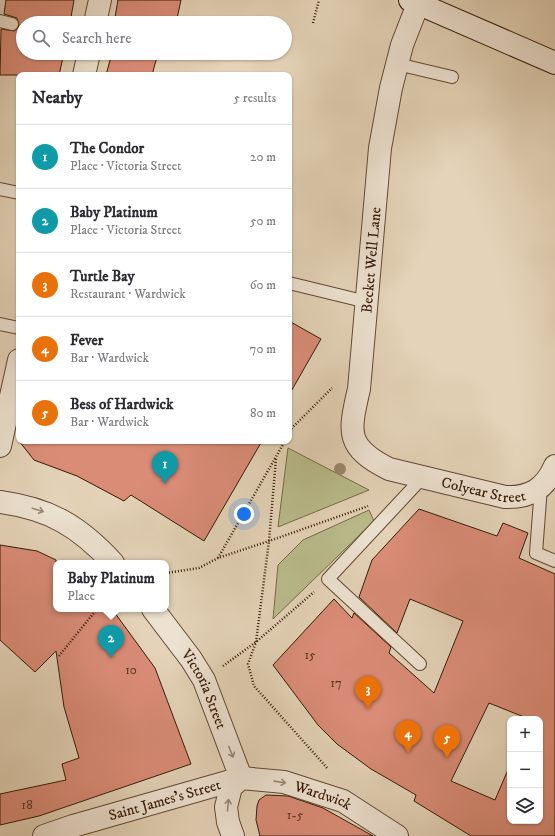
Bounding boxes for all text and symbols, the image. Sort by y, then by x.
search box [16,16,292,60]
icon: search [30,27,52,49]
text: Search here [62,29,131,48]
text: Nearby [32,87,82,109]
text: 5 results [234,90,276,106]
text: The Condor [70,139,144,158]
text: 1 [43,149,47,165]
text: 20 m [250,149,276,165]
text: Place · Victoria Street [70,158,181,174]
text: Baby Platinum [70,203,158,222]
street label: Becket Well Lane [357,206,386,314]
text: 2 [42,213,48,229]
text: 50 m [250,213,276,229]
text: Place · Victoria Street [70,222,181,238]
text: Turtle Bay [70,267,135,286]
text: 3 [43,277,47,293]
text: 60 m [250,277,276,293]
text: Restaurant · Wardwick [70,286,186,302]
text: Fever [70,331,103,350]
text: 4 [41,341,49,357]
text: 70 m [250,341,276,357]
text: Bar · Wardwick [70,350,149,366]
text: Bess of Hardwick [70,395,173,414]
text: 5 [42,405,48,421]
text: 80 m [250,405,276,421]
text: Bar · Wardwick [70,414,149,430]
pin: 1 [152,451,178,484]
street label: Colyear Street [439,473,528,507]
your location [234,504,254,524]
one-way arrow [32,507,44,515]
popup [53,560,169,612]
text: Baby Platinum [67,569,155,588]
text: Place [67,588,95,604]
pin: 2 [98,625,124,658]
street label: Victoria Street [176,645,231,732]
house number: 15 [304,647,316,663]
house number: 10 [125,662,137,678]
house number: 17 [330,675,342,691]
pin: 3 [355,676,381,709]
map controls [507,716,543,824]
button: + [507,716,543,752]
pin: 4 [395,720,421,753]
pin: 5 [434,725,460,758]
one-way arrow [228,746,235,758]
button: − [507,752,543,788]
street label: Saint James's Street [106,775,223,825]
street label: Wardwick [291,777,356,815]
one-way arrow [273,778,286,786]
button: layers [507,788,543,824]
house number: 18 [21,797,33,813]
one-way arrow [224,799,231,812]
house number: 1-5 [287,807,304,823]

